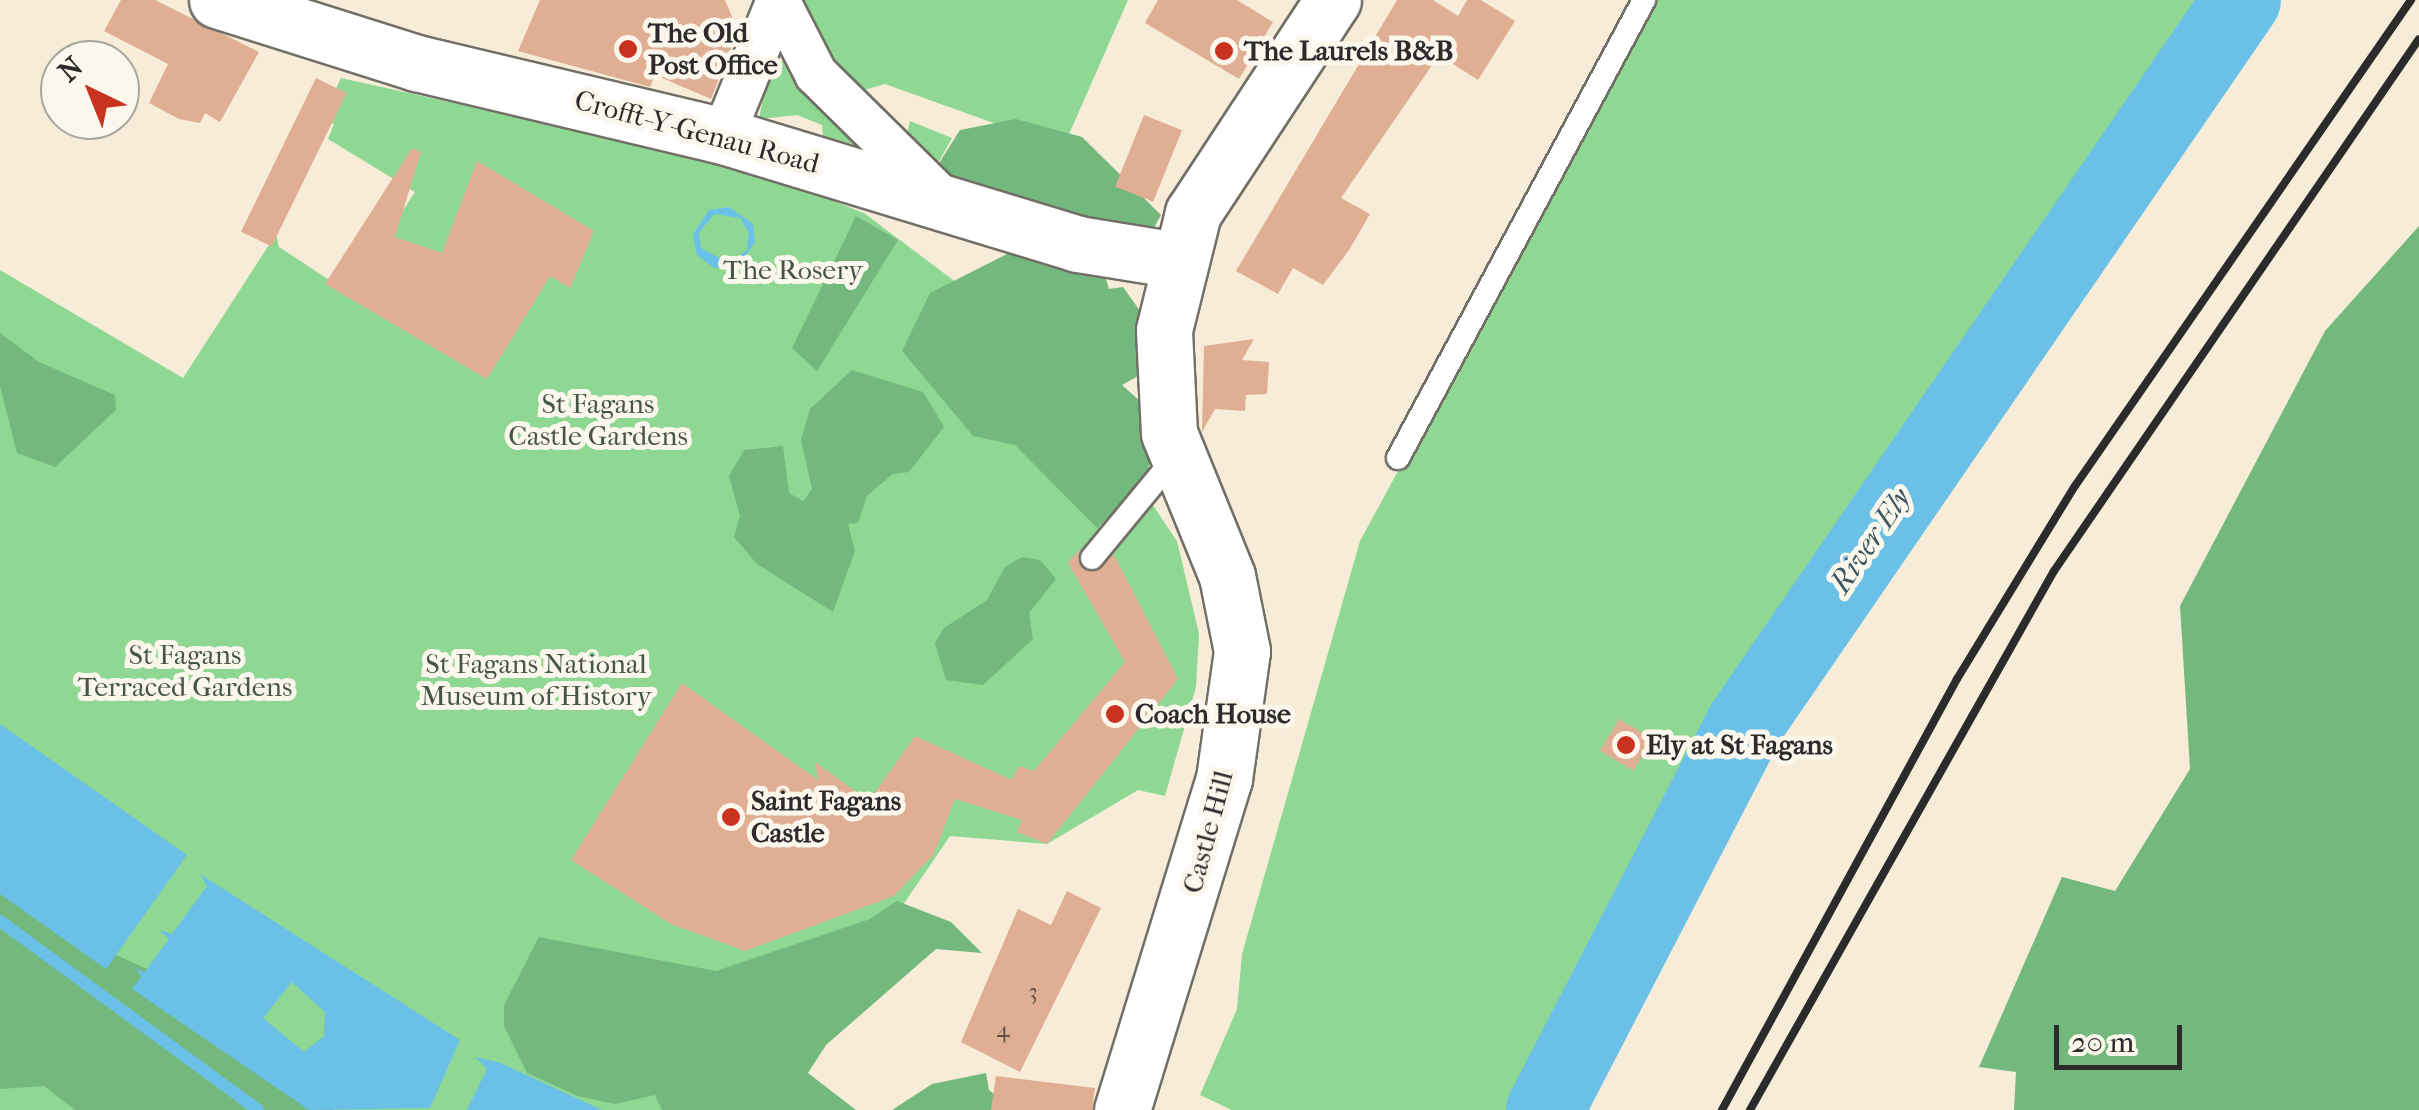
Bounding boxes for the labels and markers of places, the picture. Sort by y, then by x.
place label: The Old Post Office [648,16,778,82]
place label: The Laurels B&B [1244,34,1454,68]
marker: The Old Post Office [617,38,639,60]
marker: The Laurels B&B [1213,40,1235,62]
place label: Coach House [1135,697,1291,731]
marker: Coach House [1104,703,1126,725]
place label: Ely at St Fagans [1646,728,1833,762]
marker: Ely at St Fagans [1615,734,1637,756]
place label: Saint Fagans Castle [751,784,901,850]
marker: Saint Fagans Castle [720,806,742,828]

